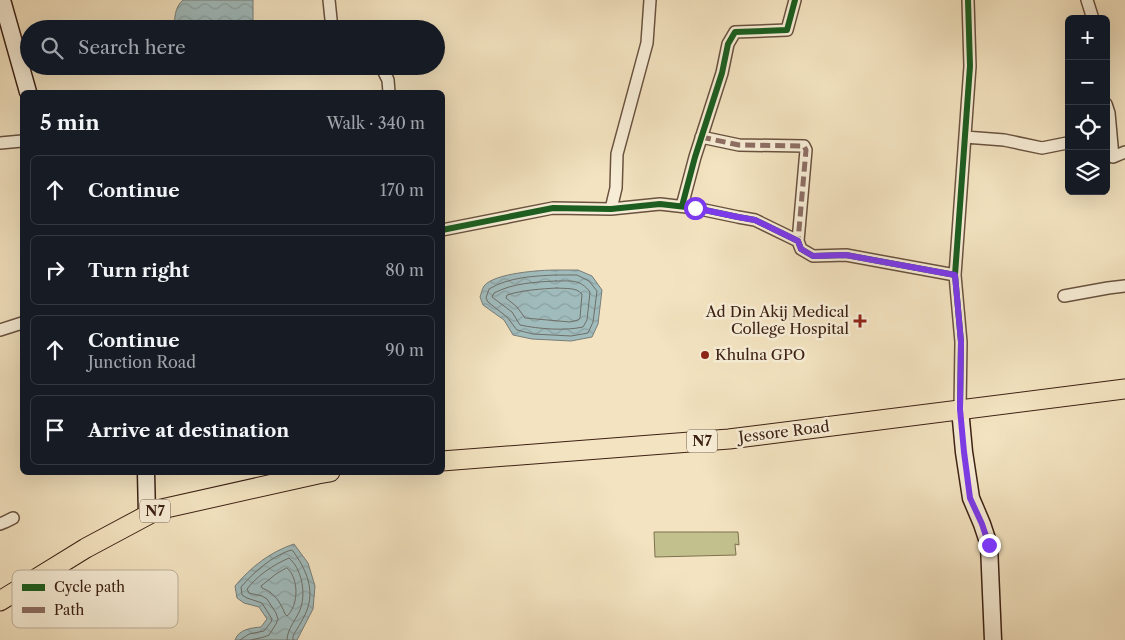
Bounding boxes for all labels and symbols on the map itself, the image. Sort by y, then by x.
route start [684,197,707,220]
place label: Ad Din Akij Medical College Hospital [705,302,850,338]
marker: Ad Din Akij Medical College Hospital [853,314,867,328]
place label: Khulna GPO [715,345,805,364]
marker: Khulna GPO [699,349,711,361]
street label: Jessore Road [735,417,830,447]
road number: N7 [687,430,717,452]
road number: N7 [140,500,170,522]
route end [978,534,1001,557]
legend [12,570,178,628]
text: Cycle path [54,578,125,596]
text: Path [54,601,84,619]

